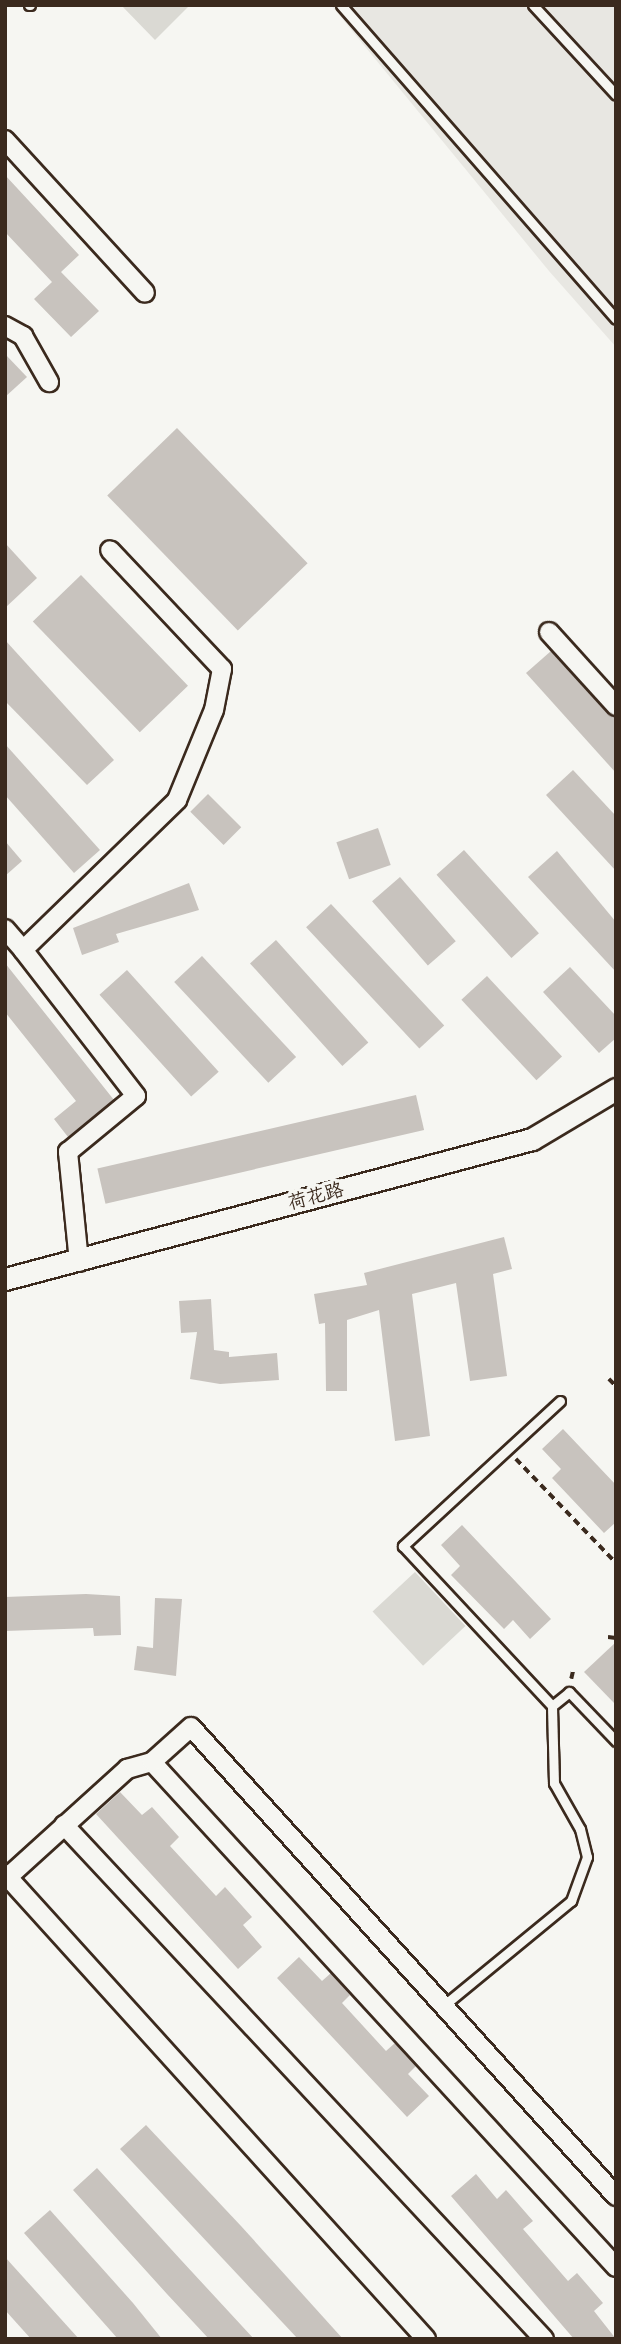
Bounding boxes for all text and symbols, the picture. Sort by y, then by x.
street label: 荷花路 [286,1179,346,1215]

